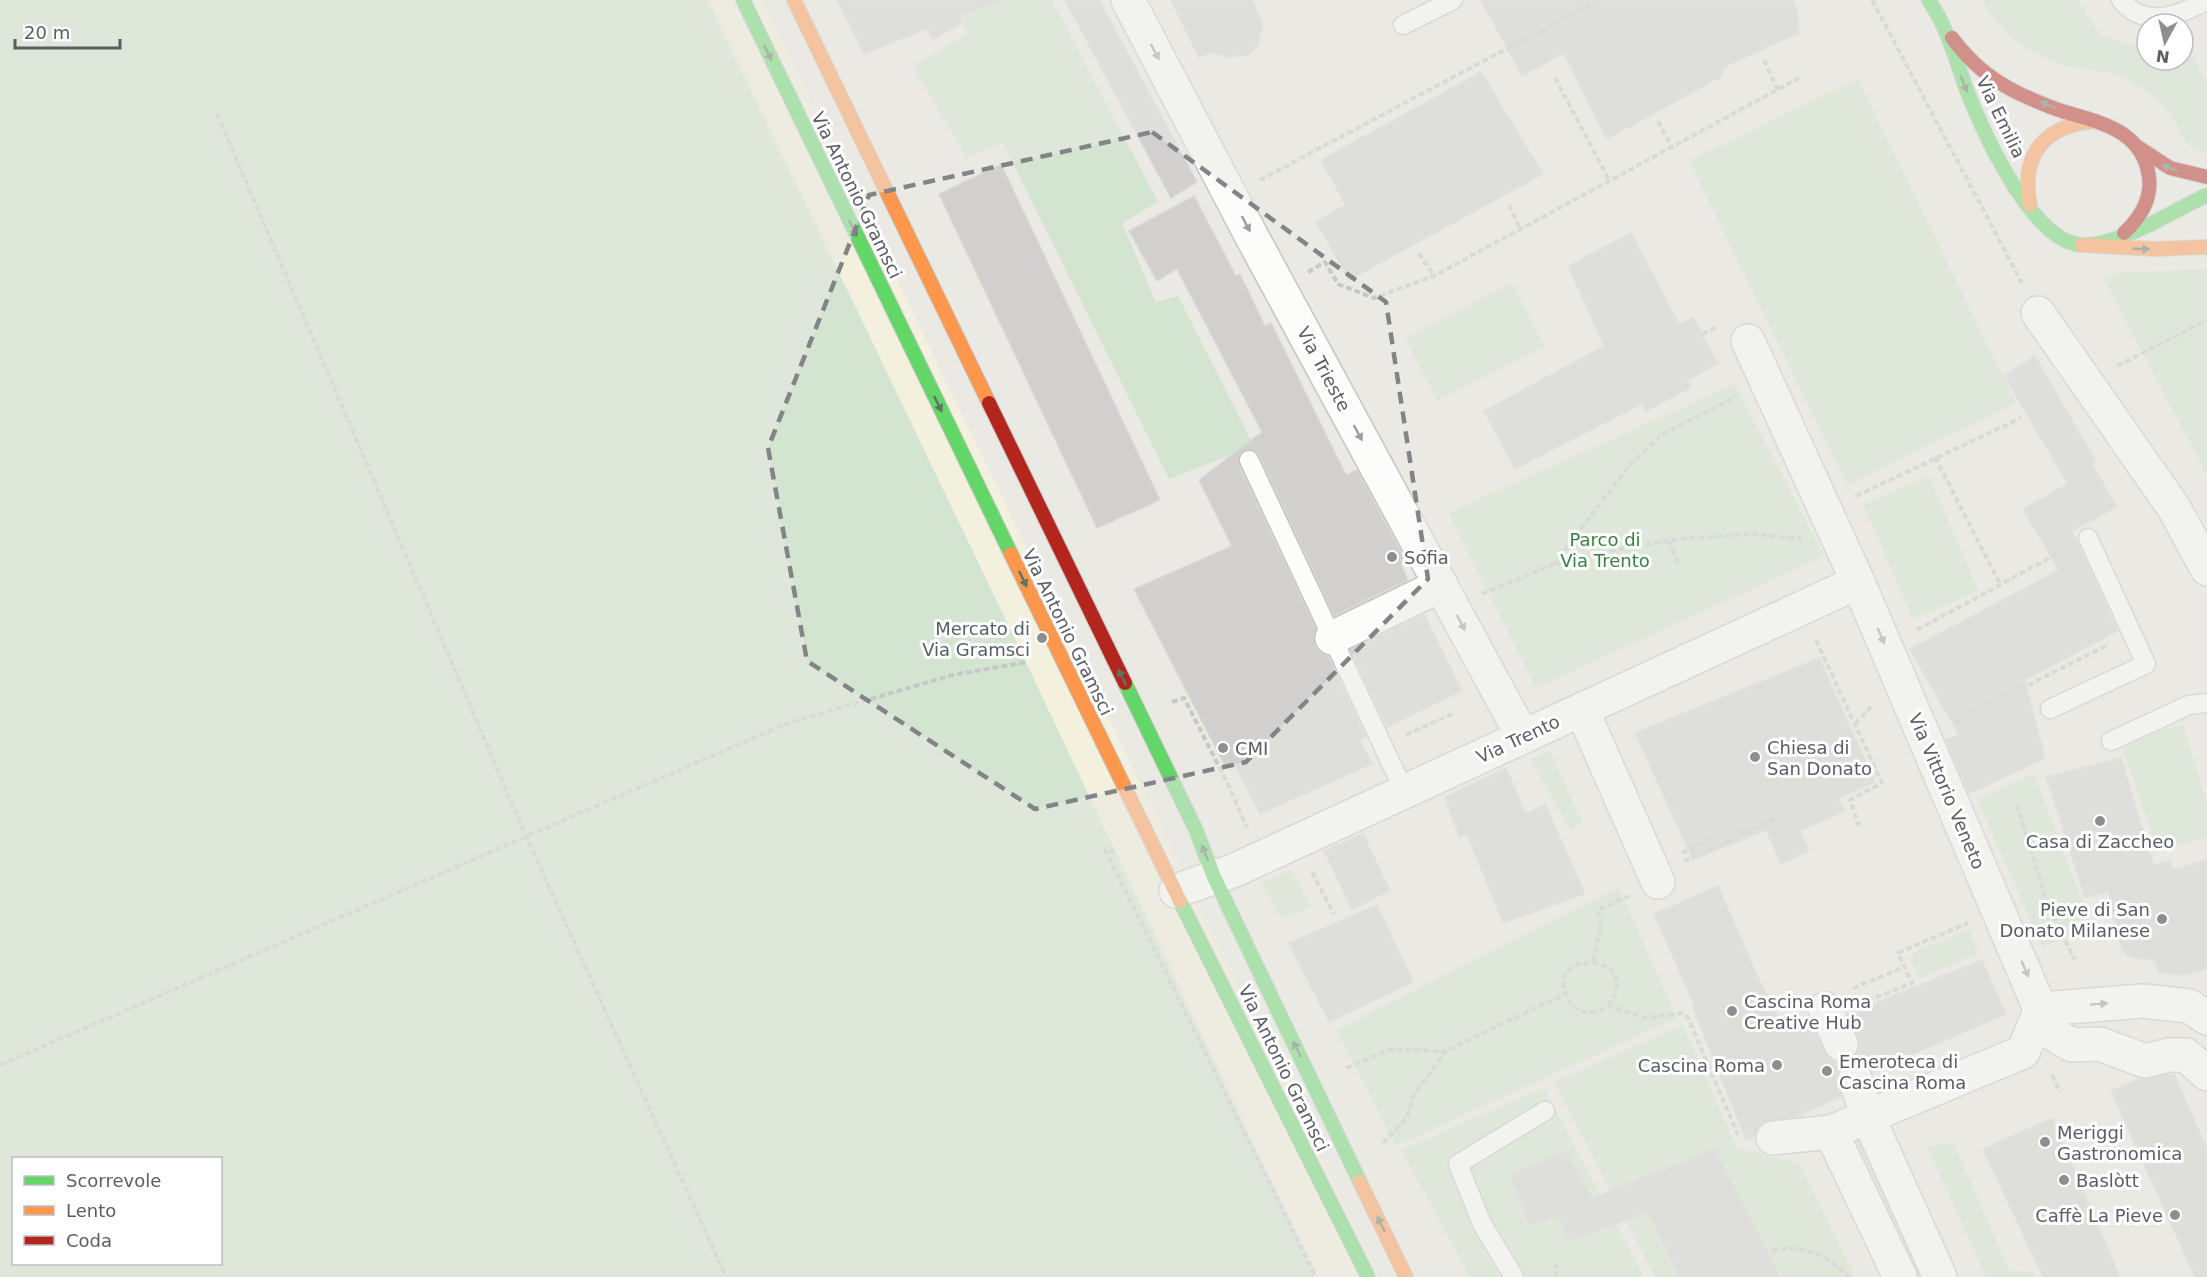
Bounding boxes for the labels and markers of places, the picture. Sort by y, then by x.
place label: Sofia [1404,547,1449,568]
marker: Sofia [1385,550,1399,564]
place label: Mercato di Via Gramsci [922,618,1030,660]
marker: Mercato di Via Gramsci [1035,631,1049,645]
place label: Chiesa di San Donato [1767,737,1872,779]
place label: CMI [1235,738,1268,759]
marker: CMI [1216,741,1230,755]
marker: Chiesa di San Donato [1748,750,1762,764]
marker: Casa di Zaccheo [2093,814,2107,828]
place label: Casa di Zaccheo [2026,831,2174,852]
place label: Pieve di San Donato Milanese [1999,899,2150,941]
marker: Pieve di San Donato Milanese [2155,912,2169,926]
place label: Cascina Roma Creative Hub [1744,991,1871,1033]
marker: Cascina Roma Creative Hub [1725,1004,1739,1018]
place label: Emeroteca di Cascina Roma [1839,1051,1966,1093]
place label: Cascina Roma [1638,1055,1765,1076]
marker: Cascina Roma [1770,1058,1784,1072]
marker: Emeroteca di Cascina Roma [1820,1064,1834,1078]
place label: Meriggi Gastronomica [2057,1122,2182,1164]
marker: Meriggi Gastronomica [2038,1135,2052,1149]
place label: Baslòtt [2076,1170,2139,1191]
marker: Baslòtt [2057,1173,2071,1187]
place label: Caffè La Pieve [2035,1205,2163,1226]
marker: Caffè La Pieve [2168,1208,2182,1222]

